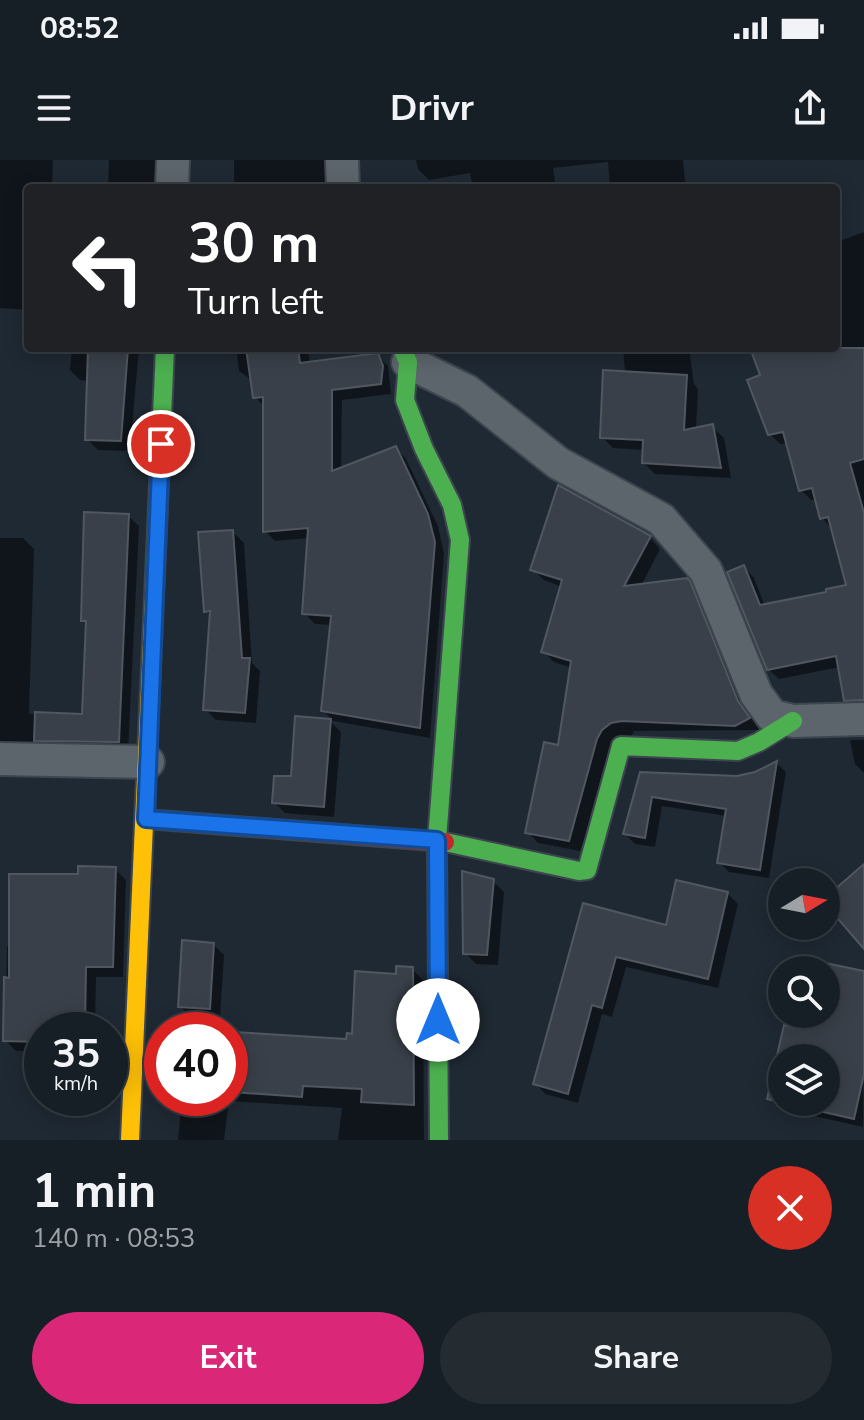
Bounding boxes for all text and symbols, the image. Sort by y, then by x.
text: 08:52 [40,8,119,49]
text: Drivr [390,84,474,133]
icon: menu [32,86,76,130]
icon: share [788,86,832,130]
text: 30 m [188,205,319,282]
icon: left [56,216,160,320]
text: Turn left [188,278,323,327]
pin [127,410,195,478]
icon: arrive [139,422,183,466]
north arrow [768,868,840,940]
map controls [768,868,840,1116]
button: search [768,956,840,1028]
position arrow [396,978,480,1062]
speed limit sign: 40 [144,1012,248,1116]
text: 35 [52,1027,100,1081]
button: layers [768,1044,840,1116]
text: km/h [54,1070,98,1097]
text: 1 min [32,1158,156,1224]
button: close [748,1166,832,1250]
text: 140 m · 08:53 [32,1221,195,1256]
button: Exit [32,1312,424,1404]
button: Share [440,1312,832,1404]

